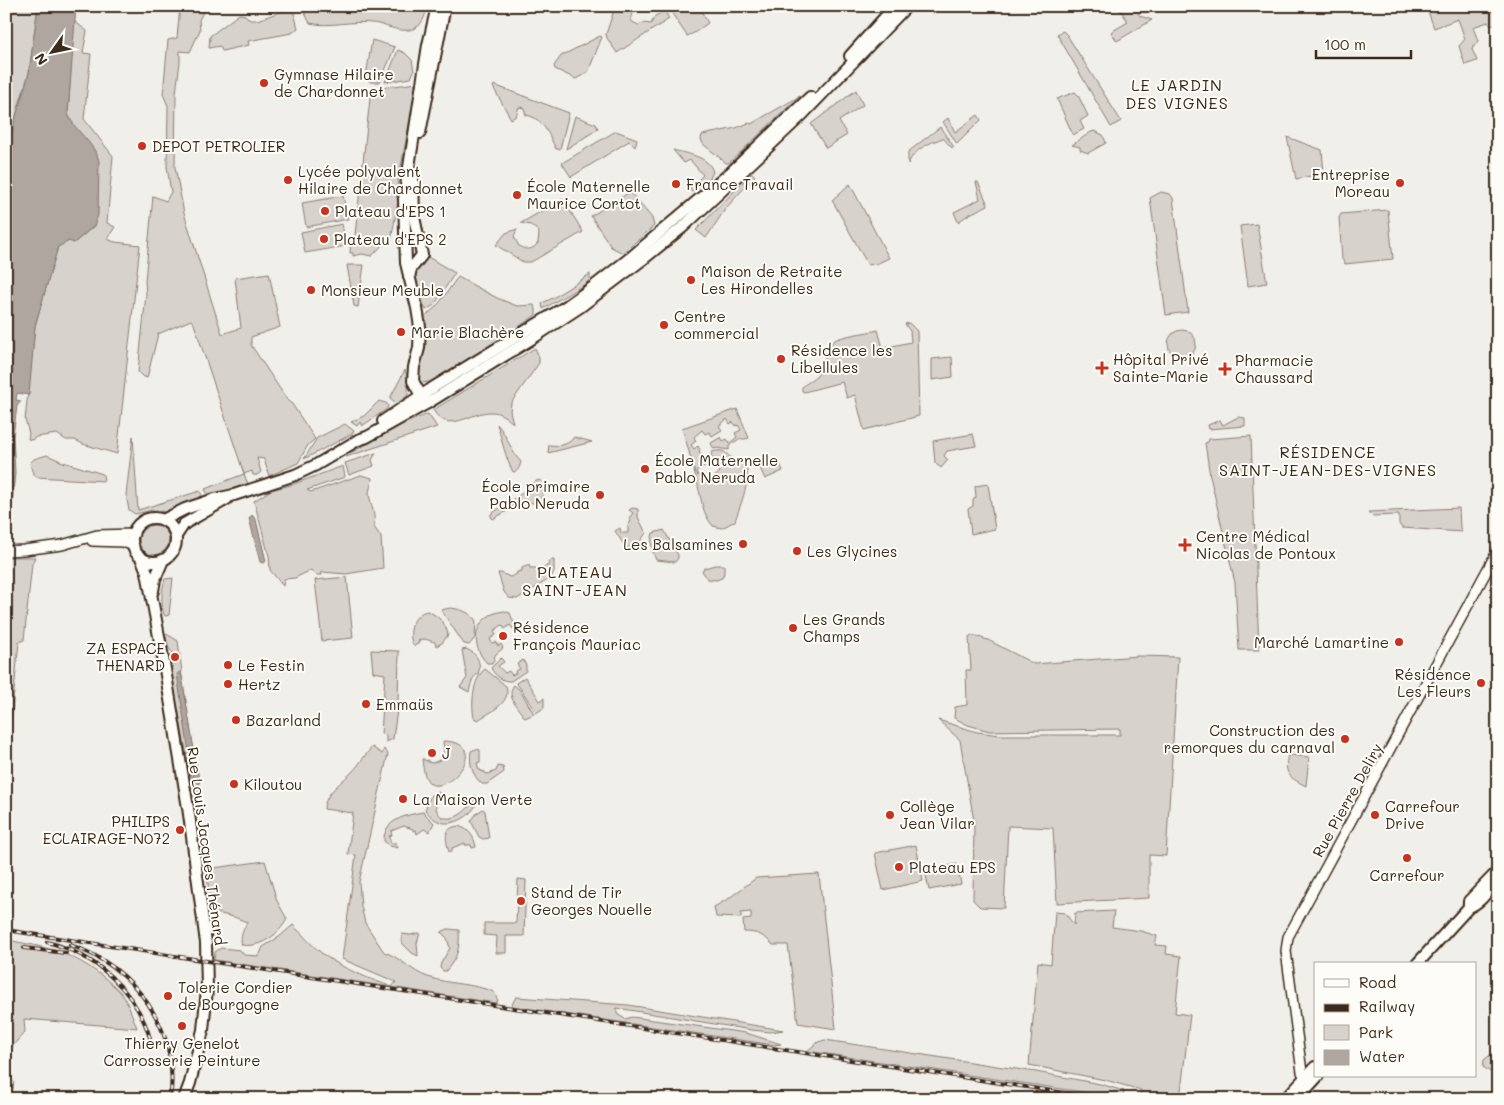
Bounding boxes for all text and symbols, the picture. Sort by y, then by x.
north arrow [28,28,78,78]
scale bar [1316,28,1412,60]
text: 100 m [1324,34,1366,54]
text: N [30,50,52,69]
place label: Gymnase Hilaire de Chardonnet [274,64,394,101]
district label: LE JARDIN DES VIGNES [1125,74,1229,113]
marker: Gymnase Hilaire de Chardonnet [258,77,270,89]
place label: DEPOT PETROLIER [152,136,285,156]
marker: DEPOT PETROLIER [136,140,148,152]
place label: Lycée polyvalent Hilaire de Chardonnet [298,161,463,198]
place label: Entreprise Moreau [1312,164,1390,201]
marker: Lycée polyvalent Hilaire de Chardonnet [282,174,294,186]
place label: France Travail [686,174,793,194]
place label: École Maternelle Maurice Cortot [527,176,650,213]
marker: Entreprise Moreau [1394,177,1406,189]
marker: France Travail [670,178,682,190]
marker: École Maternelle Maurice Cortot [511,189,523,201]
place label: Plateau d'EPS 1 [335,201,446,221]
marker: Plateau d'EPS 1 [319,205,331,217]
place label: Plateau d'EPS 2 [334,229,447,249]
marker: Plateau d'EPS 2 [318,233,330,245]
place label: Maison de Retraite Les Hirondelles [701,261,843,298]
marker: Maison de Retraite Les Hirondelles [685,274,697,286]
place label: Monsieur Meuble [321,280,444,300]
marker: Monsieur Meuble [305,284,317,296]
place label: Centre commercial [674,306,759,343]
marker: Centre commercial [658,319,670,331]
place label: Marie Blachère [411,322,524,342]
marker: Marie Blachère [395,326,407,338]
place label: Résidence les Libellules [791,340,892,377]
place label: Hôpital Privé Sainte-Marie [1113,349,1209,386]
place label: Pharmacie Chaussard [1235,350,1314,387]
marker: Résidence les Libellules [775,353,787,365]
marker: Hôpital Privé Sainte-Marie [1095,361,1109,375]
marker: Pharmacie Chaussard [1219,363,1231,375]
district label: RÉSIDENCE SAINT-JEAN-DES-VIGNES [1219,441,1437,480]
place label: École Maternelle Pablo Neruda [655,450,778,487]
marker: École Maternelle Pablo Neruda [639,463,651,475]
place label: École primaire Pablo Neruda [482,476,590,513]
marker: École primaire Pablo Neruda [594,489,606,501]
place label: Centre Médical Nicolas de Pontoux [1196,526,1336,563]
place label: Les Balsamines [623,534,733,554]
marker: Les Balsamines [737,538,749,550]
marker: Centre Médical Nicolas de Pontoux [1178,538,1192,552]
place label: Les Glycines [807,541,897,561]
marker: Les Glycines [791,545,803,557]
district label: PLATEAU SAINT-JEAN [522,561,628,600]
place label: Les Grands Champs [803,609,885,646]
place label: Résidence François Mauriac [513,617,641,654]
marker: Les Grands Champs [787,622,799,634]
marker: Résidence François Mauriac [497,630,509,642]
place label: Marché Lamartine [1254,632,1389,652]
marker: Marché Lamartine [1393,636,1405,648]
place label: ZA ESPACE THENARD [86,638,165,675]
marker: ZA ESPACE THENARD [169,651,181,663]
place label: Le Festin [238,655,304,675]
marker: Le Festin [222,659,234,671]
place label: Résidence Les Fleurs [1395,664,1471,701]
place label: Hertz [238,674,280,694]
marker: Résidence Les Fleurs [1475,677,1487,689]
marker: Hertz [222,678,234,690]
place label: Emmaüs [376,694,433,714]
marker: Emmaüs [360,698,372,710]
place label: Bazarland [246,710,321,730]
marker: Bazarland [230,714,242,726]
place label: Construction des remorques du carnaval [1164,720,1335,757]
marker: Construction des remorques du carnaval [1339,733,1351,745]
street label: Rue Pierre Deliry [1307,739,1387,861]
place label: J [442,743,451,763]
street label: Rue Louis Jacques Thénard [183,746,231,946]
marker: J [426,747,438,759]
place label: Kiloutou [244,774,302,794]
marker: Kiloutou [228,778,240,790]
place label: La Maison Verte [413,789,533,809]
marker: La Maison Verte [397,793,409,805]
place label: Collège Jean Vilar [900,796,975,833]
place label: Carrefour Drive [1385,796,1460,833]
marker: Collège Jean Vilar [884,809,896,821]
marker: Carrefour Drive [1369,809,1381,821]
place label: PHILIPS ECLAIRAGE-N072 [43,811,170,848]
marker: PHILIPS ECLAIRAGE-N072 [174,824,186,836]
marker: Carrefour [1401,852,1413,864]
place label: Plateau EPS [909,857,996,877]
marker: Plateau EPS [893,861,905,873]
place label: Carrefour [1370,865,1444,885]
place label: Stand de Tir Georges Nouelle [531,882,652,919]
marker: Stand de Tir Georges Nouelle [515,895,527,907]
legend [1314,962,1476,1078]
text: Road [1359,972,1396,992]
place label: Tolerie Cordier de Bourgogne [178,977,293,1014]
marker: Tolerie Cordier de Bourgogne [162,990,174,1002]
text: Railway [1359,996,1415,1016]
marker: Thierry Genelot Carrosserie Peinture [176,1020,188,1032]
text: Park [1359,1022,1393,1042]
place label: Thierry Genelot Carrosserie Peinture [103,1033,261,1070]
text: Water [1359,1046,1405,1066]

